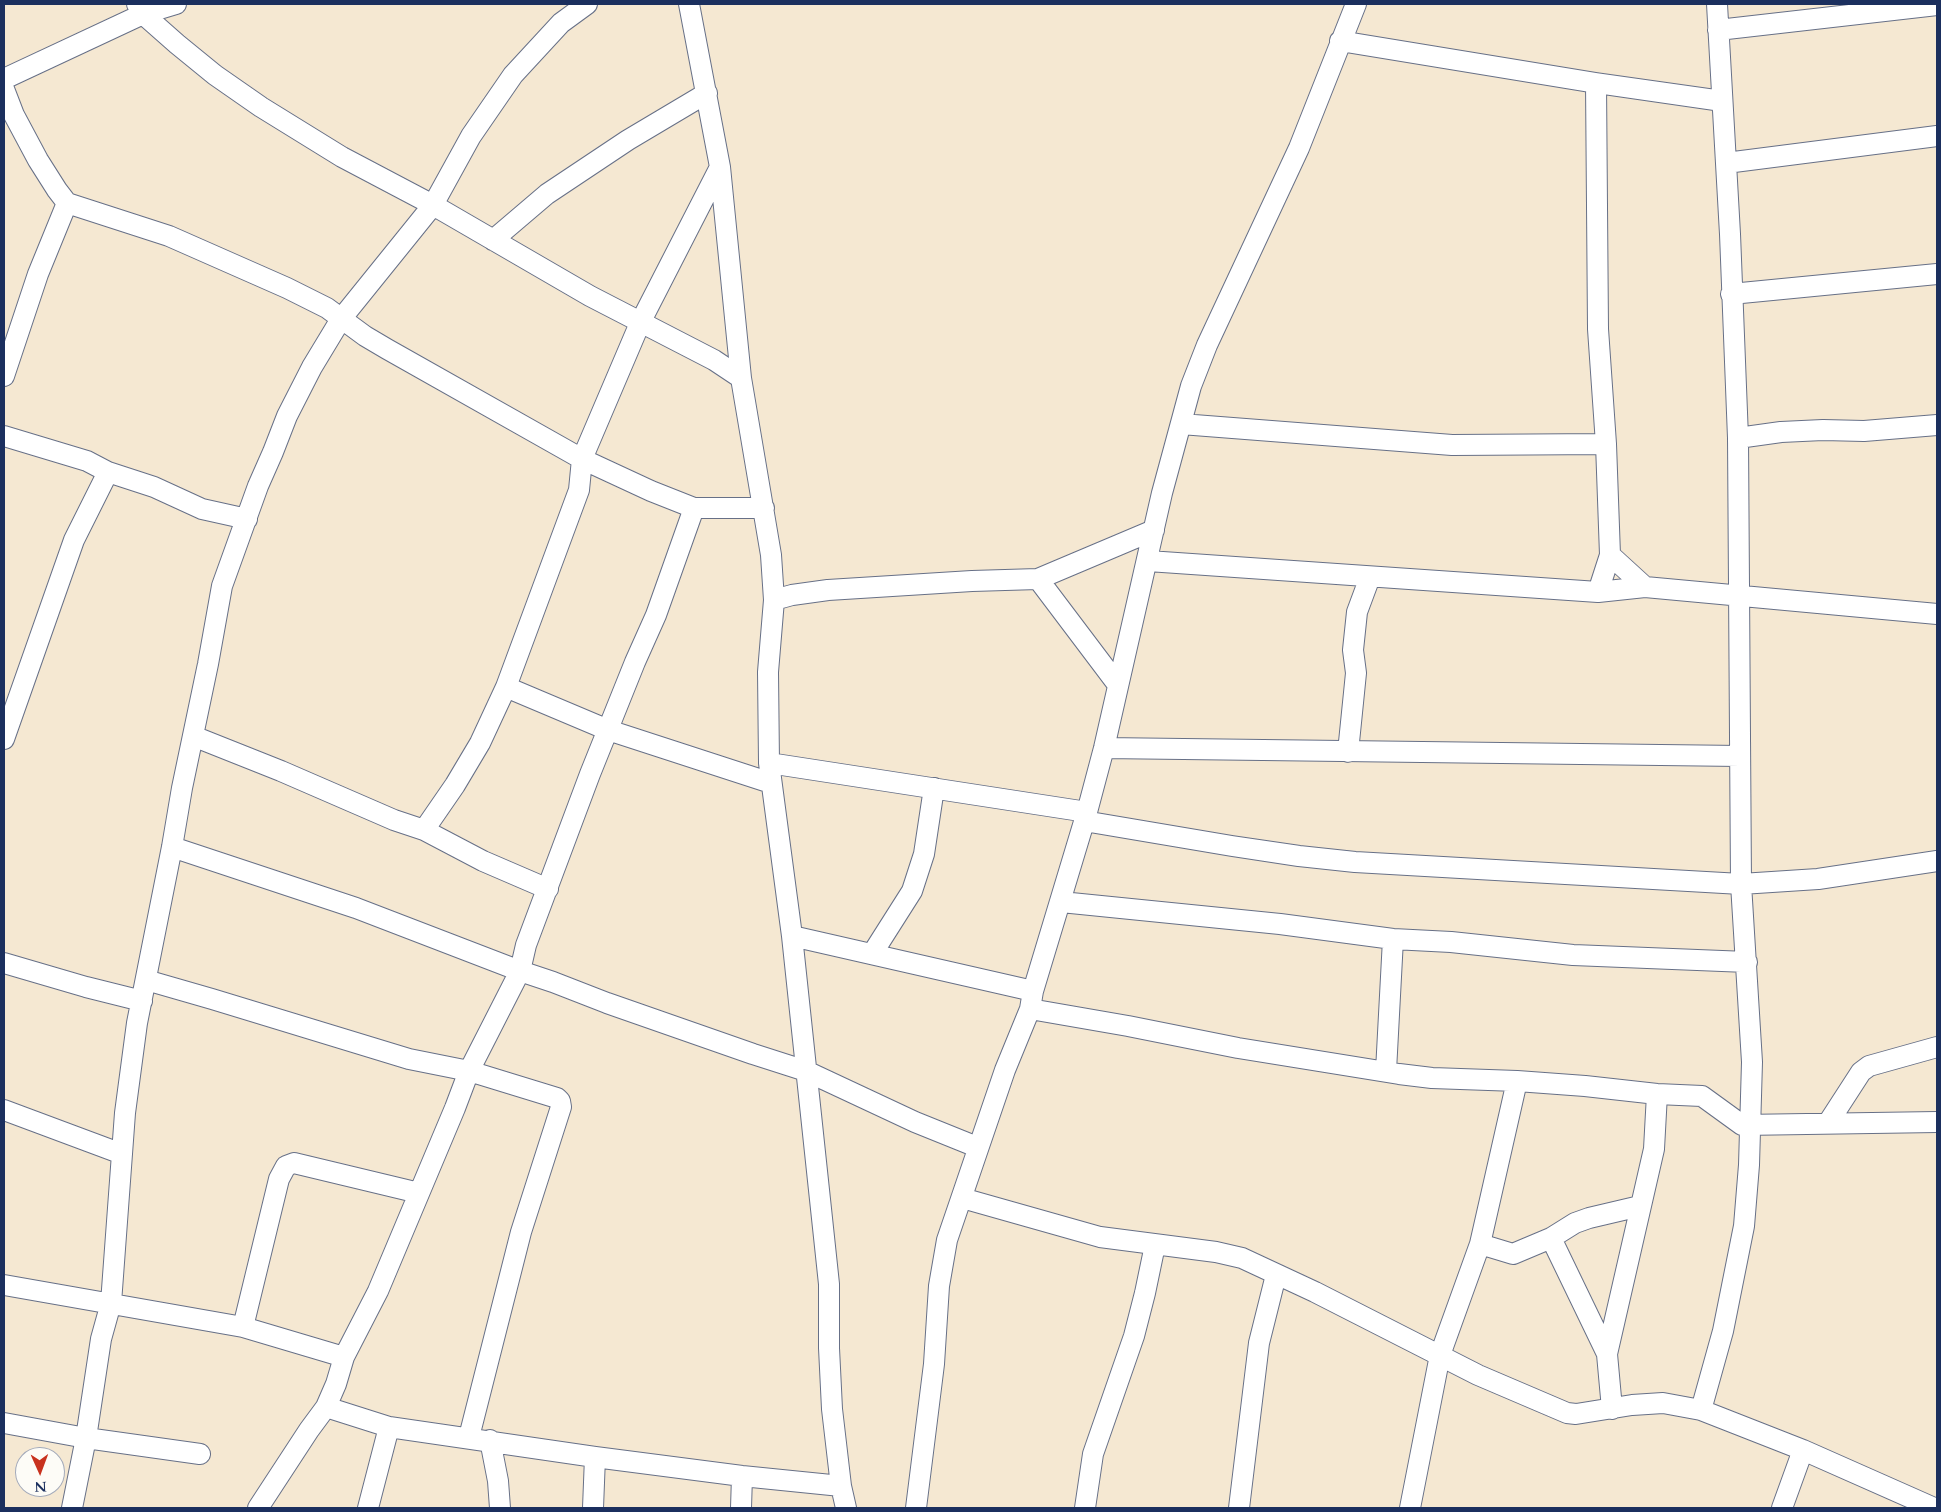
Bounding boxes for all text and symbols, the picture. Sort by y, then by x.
north arrow [15,1447,65,1497]
text: N [34,1477,47,1496]

